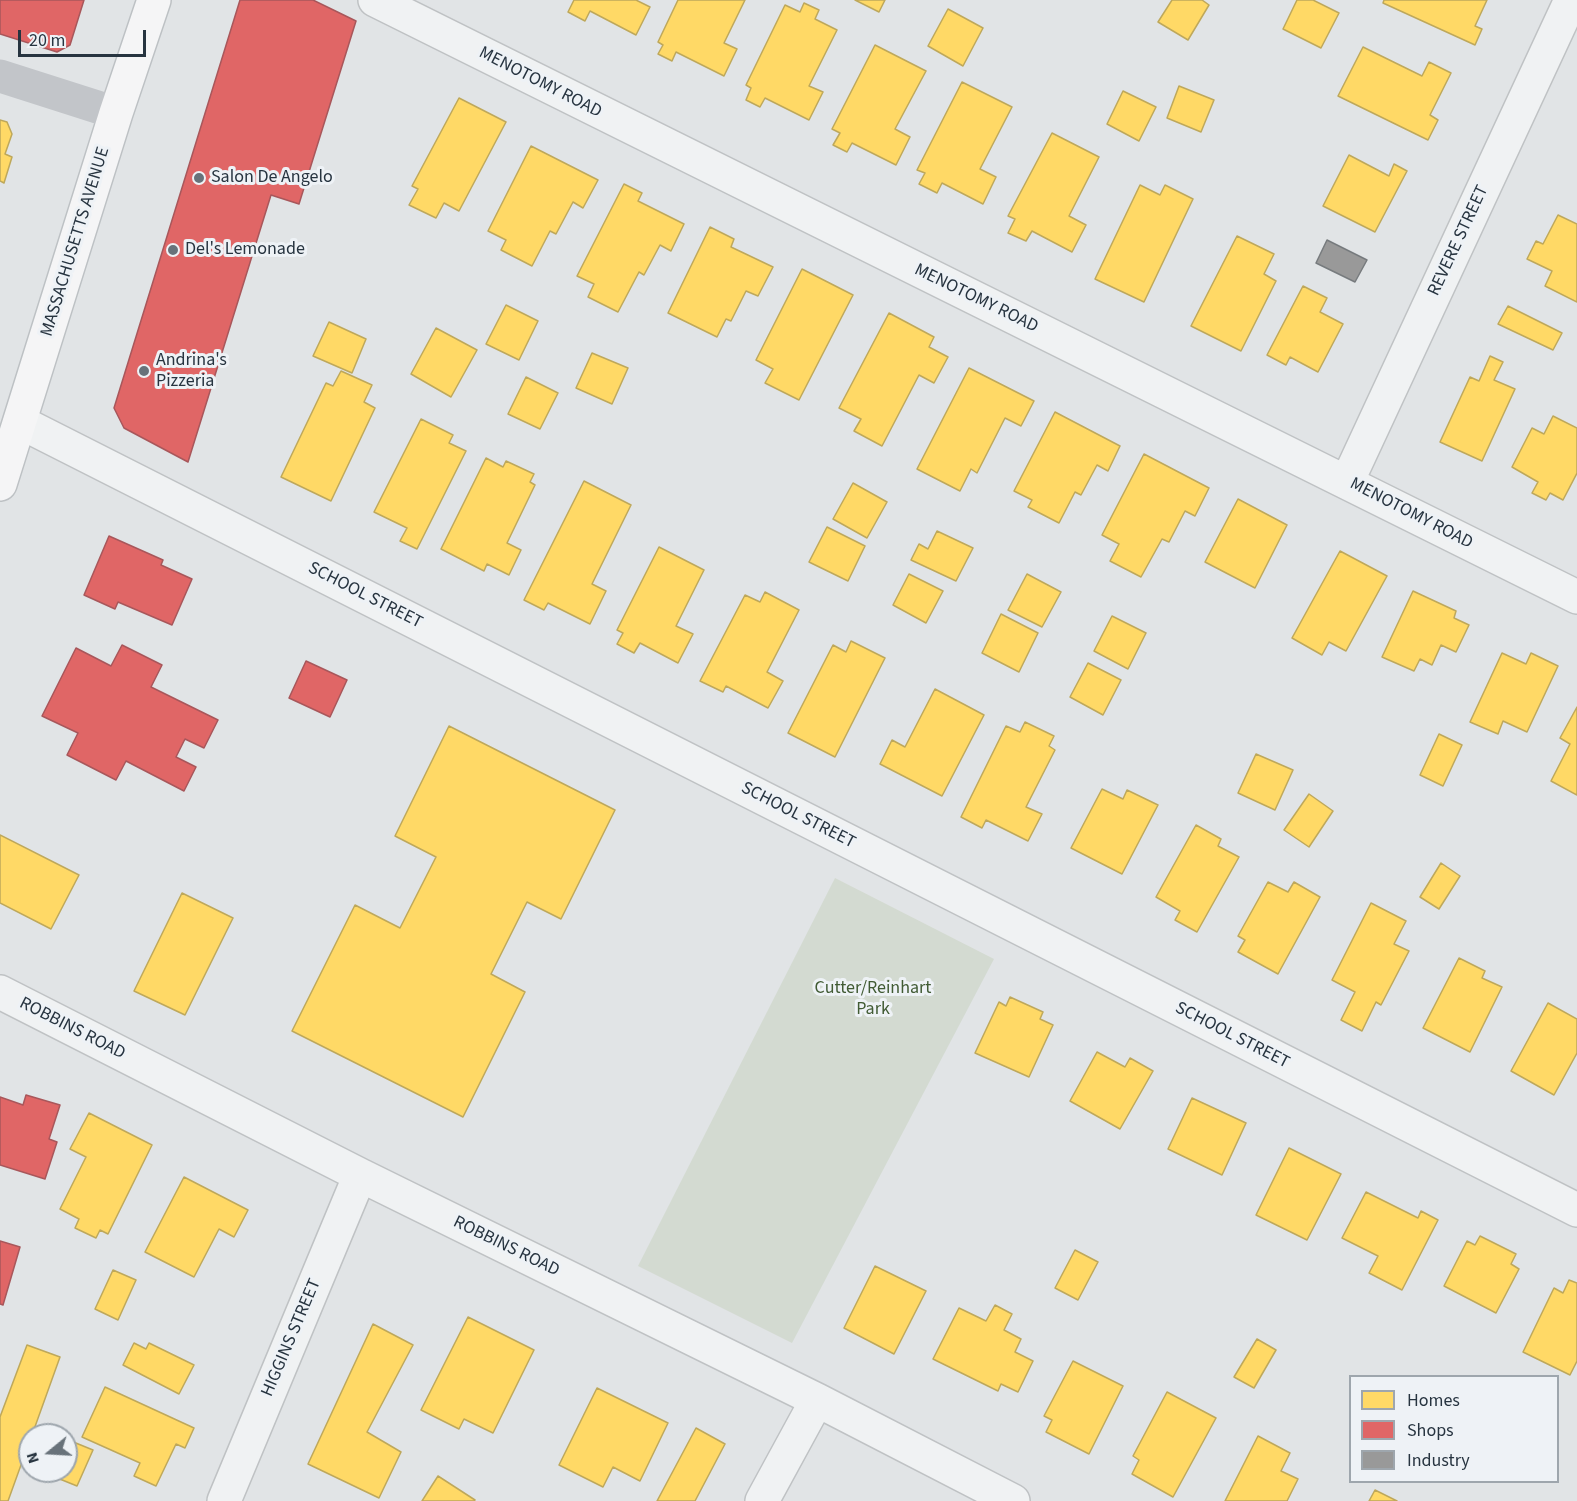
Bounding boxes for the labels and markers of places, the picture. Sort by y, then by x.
place label: Salon De Angelo [211,167,333,189]
marker: Salon De Angelo [192,171,206,185]
place label: Del's Lemonade [185,239,305,261]
marker: Del's Lemonade [166,243,180,257]
place label: Andrina's Pizzeria [156,350,227,392]
marker: Andrina's Pizzeria [137,364,151,378]

